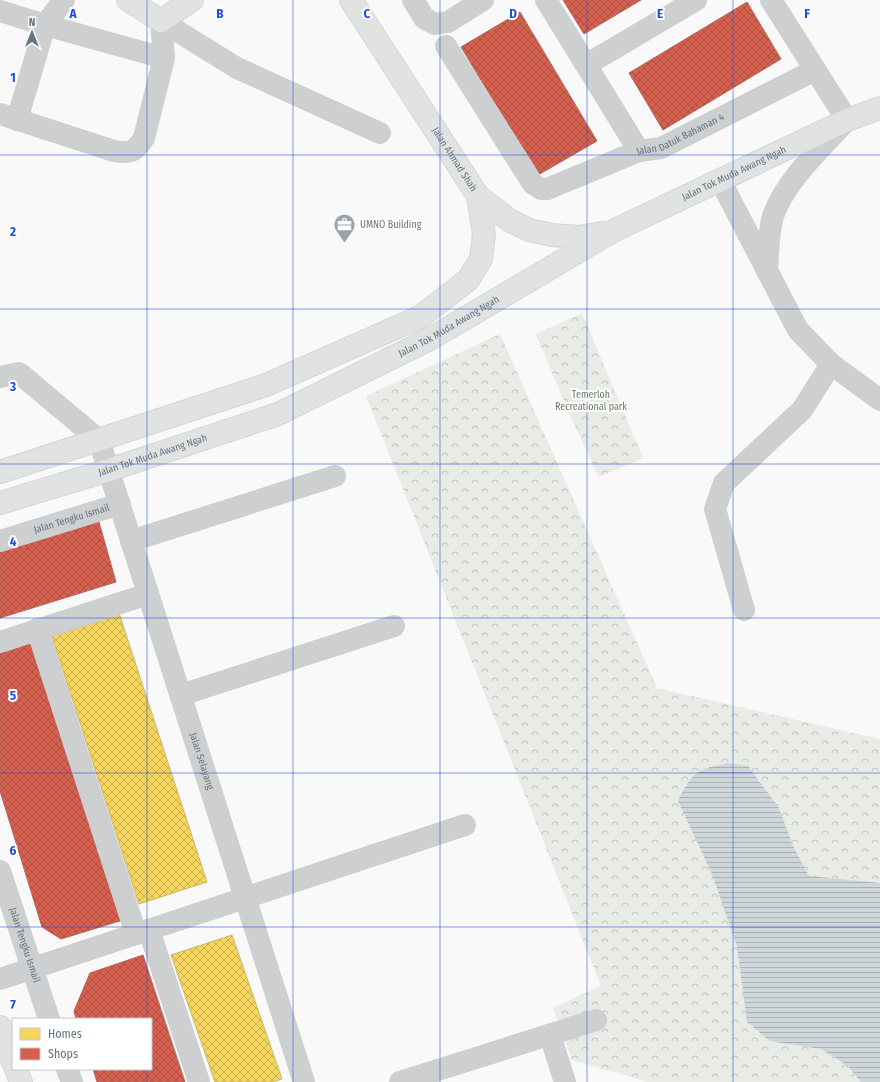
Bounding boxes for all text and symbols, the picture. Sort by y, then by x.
text: A [68,6,77,21]
text: B [216,6,224,21]
text: C [364,6,371,21]
text: D [509,6,517,21]
text: E [657,6,663,21]
text: F [804,6,810,21]
north arrow [12,12,52,52]
text: N [29,16,35,29]
text: 1 [10,70,16,85]
street label: Jalan Datuk Bahaman 4 [635,111,726,157]
street label: Jalan Ahmad Shah [429,125,479,194]
street label: Jalan Tok Muda Awang Ngah [680,144,788,203]
office icon: UMNO Building [331,212,357,245]
place label: UMNO Building [360,219,422,231]
text: 2 [9,224,16,239]
street label: Jalan Tok Muda Awang Ngah [397,293,501,360]
text: 3 [9,379,16,394]
park label: Temerloh Recreational park [555,389,627,413]
street label: Jalan Tok Muda Awang Ngah [97,432,209,479]
street label: Jalan Tengku Ismail [32,501,111,536]
text: 4 [10,534,17,549]
text: 5 [10,688,16,703]
street label: Jalan Selayang [187,731,216,792]
text: 6 [10,843,17,858]
street label: Jalan Tengku Ismail [6,906,43,985]
text: 7 [10,997,16,1012]
legend [12,1018,152,1070]
text: Homes [48,1027,82,1041]
text: Shops [48,1047,78,1061]

